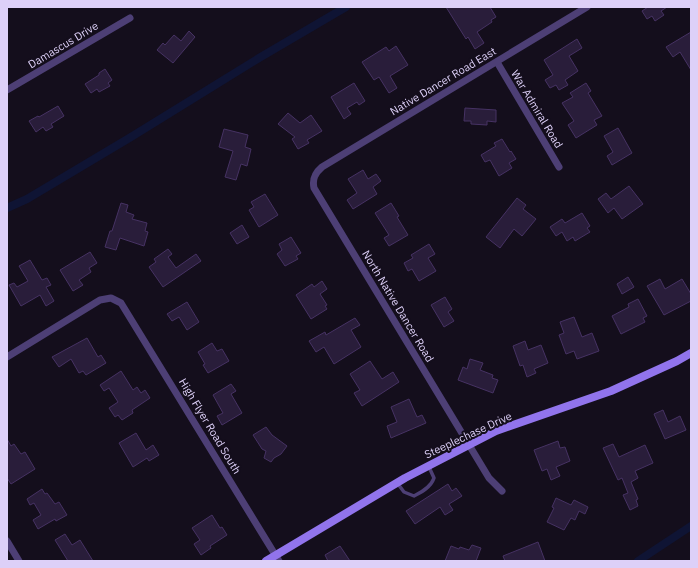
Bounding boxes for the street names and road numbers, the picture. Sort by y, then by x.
street label: Damascus Drive [25,19,101,71]
street label: Native Dancer Road East [387,44,499,118]
street label: War Admiral Road [508,67,566,151]
street label: North Native Dancer Road [359,248,437,364]
street label: High Flyer Road South [176,376,244,476]
street label: Steeplechase Drive [422,409,514,461]

